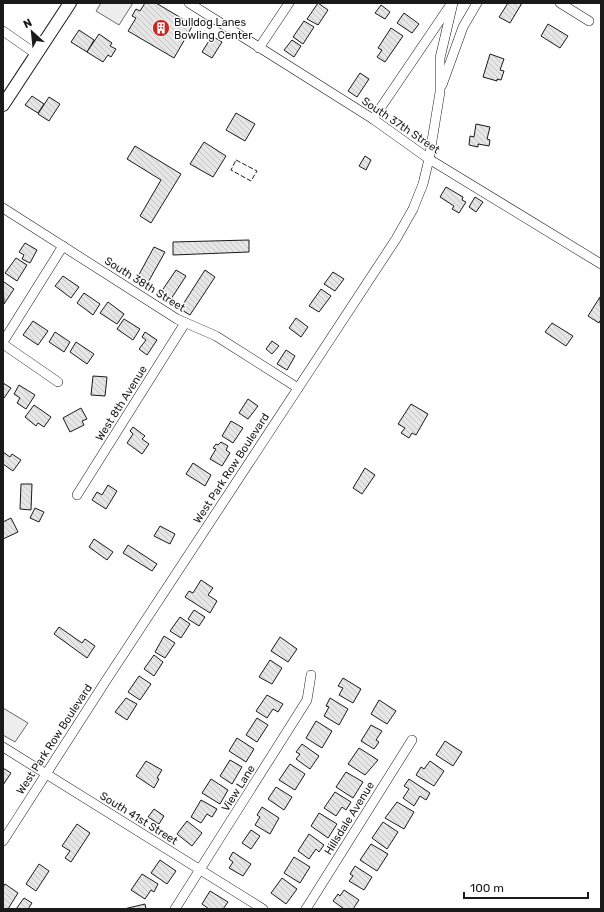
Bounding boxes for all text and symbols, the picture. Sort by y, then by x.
north arrow [12,12,52,52]
text: N [21,16,34,31]
place label: Bulldog Lanes Bowling Center [174,16,253,42]
building icon: Bulldog Lanes Bowling Center [151,18,171,38]
street label: South 37th Street [359,95,443,157]
street label: South 38th Street [102,254,188,315]
street label: West 8th Avenue [93,363,150,443]
street label: West Park Row Boulevard [191,411,272,526]
street label: West Park Row Boulevard [14,682,95,797]
street label: View Lane [219,763,258,814]
street label: Hillsdale Avenue [322,779,377,857]
street label: South 41st Street [97,789,181,848]
scale bar [464,874,588,900]
text: 100 m [470,881,504,895]

